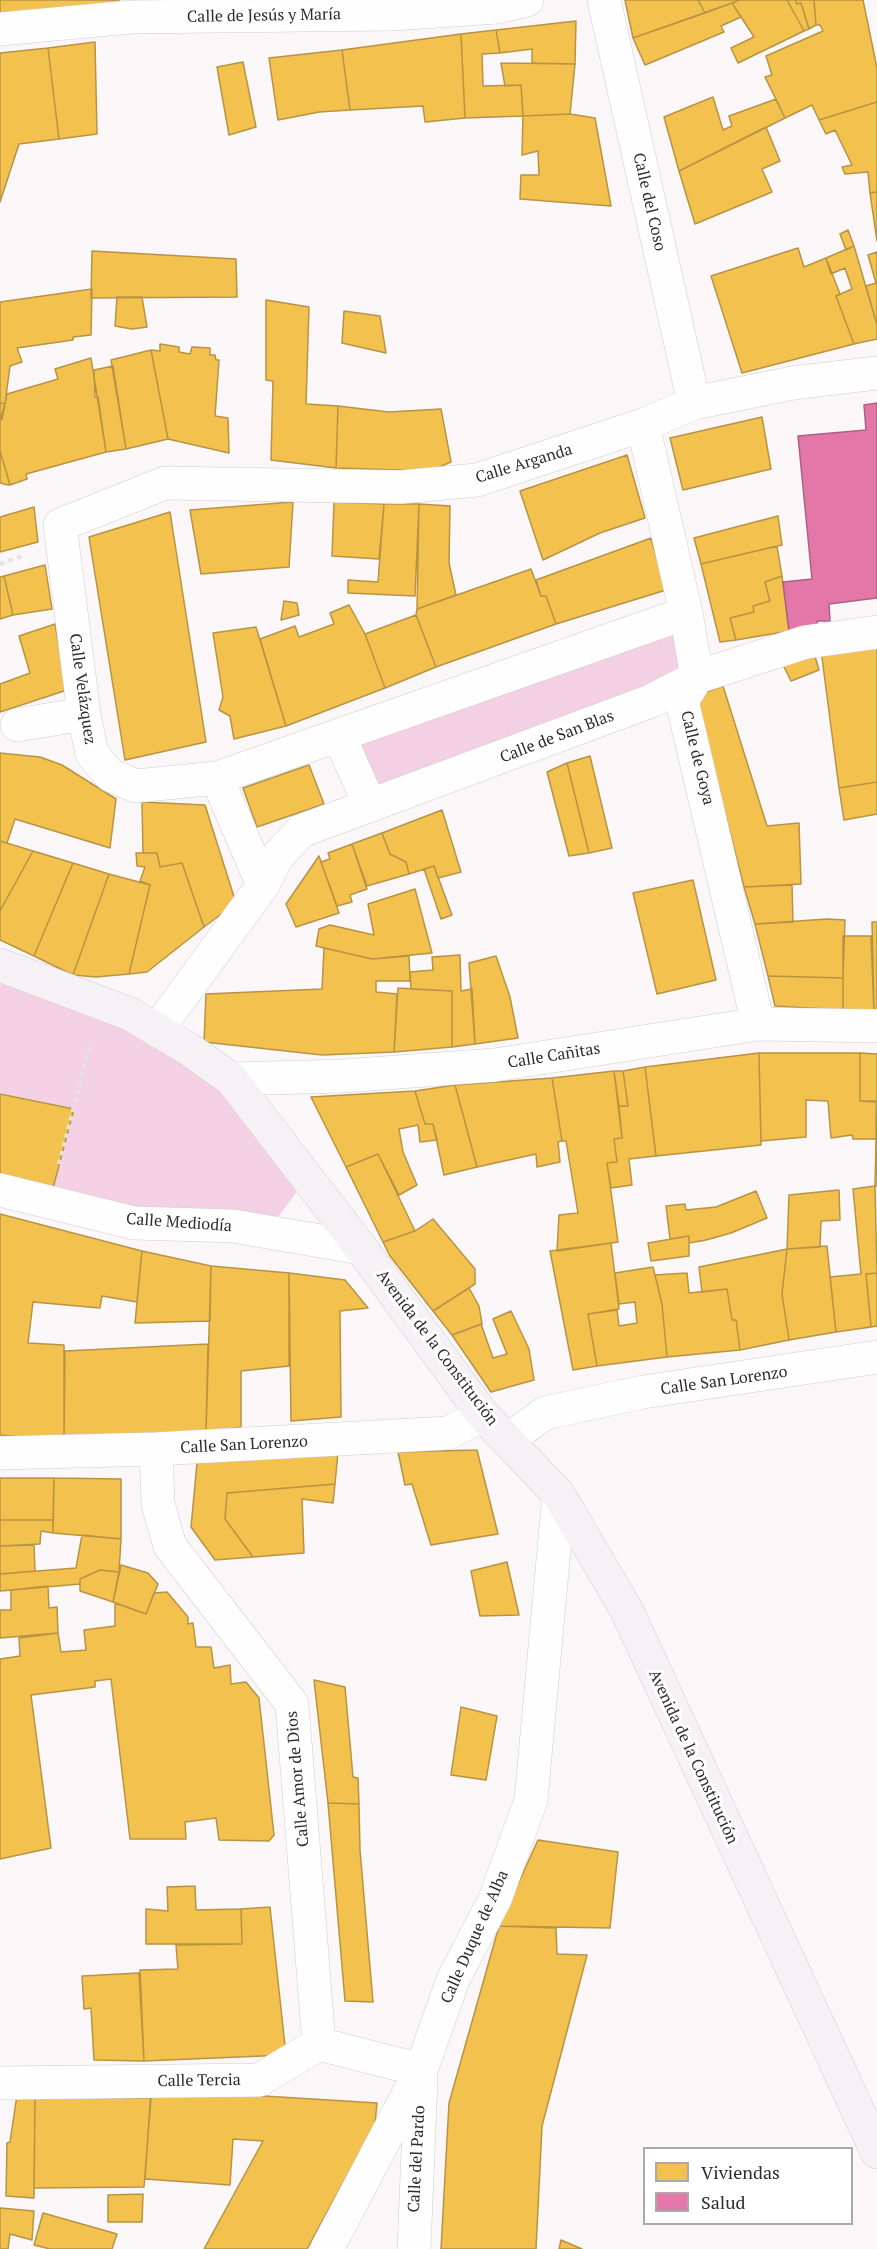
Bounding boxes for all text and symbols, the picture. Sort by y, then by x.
street label: Calle de Jesús y María [187,5,341,27]
street label: Calle del Coso [628,151,670,253]
street label: Calle Arganda [473,440,575,488]
street label: Calle Velázquez [65,632,99,746]
street label: Calle de San Blas [497,706,617,768]
street label: Calle de Goya [676,709,718,807]
street label: Calle Cañitas [506,1039,602,1073]
street label: Calle Mediodía [125,1210,233,1236]
street label: Avenida de la Constitución [372,1266,502,1430]
street label: Calle San Lorenzo [659,1363,789,1399]
street label: Calle San Lorenzo [180,1432,308,1458]
street label: Avenida de la Constitución [644,1667,742,1847]
street label: Calle Amor de Dios [282,1710,314,1848]
street label: Calle Duque de Alba [437,1867,513,2007]
street label: Calle Tercia [157,2071,241,2091]
street label: Calle del Pardo [405,2105,429,2213]
legend [643,2147,853,2225]
text: Viviendas [701,2160,780,2184]
text: Salud [701,2190,745,2214]

